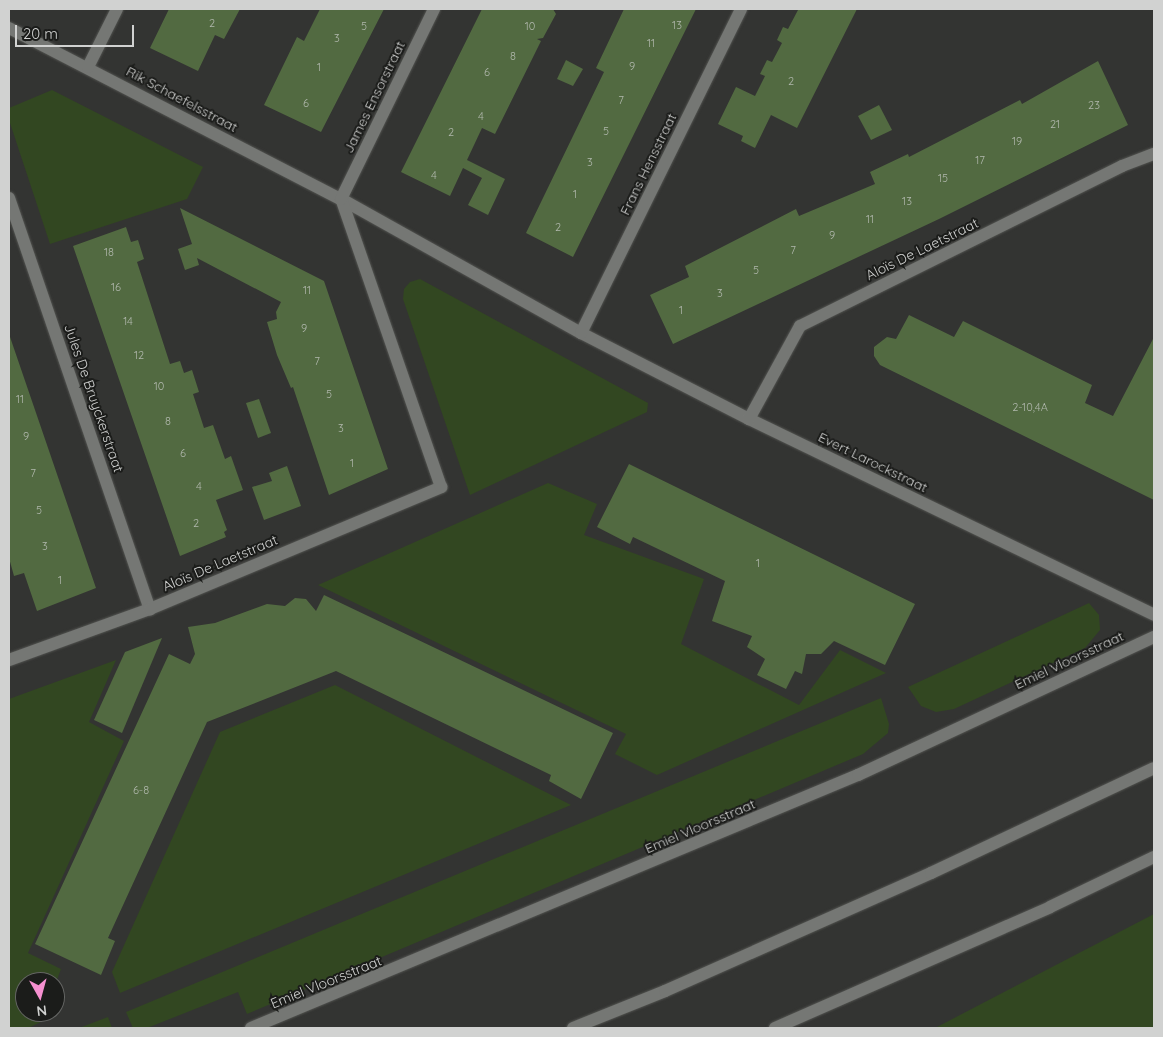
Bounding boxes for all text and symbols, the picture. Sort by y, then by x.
scale bar [18,15,136,47]
house number: 2 [209,16,215,30]
house number: 13 [672,18,682,32]
house number: 5 [361,19,367,33]
house number: 10 [525,19,535,33]
text: 20 m [23,24,58,43]
house number: 3 [334,31,340,45]
house number: 11 [647,36,655,50]
street label: James Ensorstraat [340,38,408,156]
house number: 8 [510,49,516,63]
house number: 9 [629,59,635,73]
house number: 1 [317,60,321,74]
street label: Rik Schaefelsstraat [123,63,241,135]
house number: 6 [484,65,490,79]
house number: 2 [788,74,794,88]
house number: 7 [618,93,624,107]
house number: 6 [303,96,309,110]
house number: 23 [1088,98,1100,112]
house number: 4 [478,109,484,123]
street label: Frans Hensstraat [616,110,680,218]
house number: 21 [1050,117,1060,131]
house number: 5 [603,124,609,138]
house number: 2 [448,125,454,139]
house number: 19 [1012,134,1022,148]
house number: 17 [975,153,985,167]
house number: 3 [587,155,593,169]
house number: 4 [431,168,437,182]
house number: 15 [938,171,948,185]
house number: 1 [573,187,577,201]
house number: 13 [902,194,912,208]
house number: 11 [866,212,874,226]
street label: Aloïs De Laetstraat [863,214,981,284]
house number: 2 [555,220,561,234]
house number: 9 [829,228,835,242]
house number: 7 [790,243,796,257]
house number: 18 [104,245,114,259]
house number: 5 [753,263,759,277]
house number: 16 [111,280,121,294]
house number: 11 [303,283,311,297]
house number: 3 [717,286,723,300]
house number: 1 [679,303,683,317]
house number: 14 [123,314,133,328]
house number: 9 [301,321,307,335]
street label: Jules De Bruyckerstraat [61,322,127,474]
house number: 12 [134,348,144,362]
house number: 7 [314,354,320,368]
house number: 10 [154,379,164,393]
house number: 5 [326,387,332,401]
house number: 11 [16,392,24,406]
house number: 2-10,4A [1012,400,1048,414]
house number: 8 [165,414,171,428]
house number: 3 [338,421,344,435]
street label: Evert Larockstraat [816,428,930,496]
house number: 9 [23,429,29,443]
house number: 6 [180,446,186,460]
house number: 1 [350,456,354,470]
house number: 7 [30,466,36,480]
house number: 4 [196,479,202,493]
house number: 5 [36,503,42,517]
house number: 2 [193,516,199,530]
street label: Aloïs De Laetstraat [160,531,280,595]
house number: 3 [42,539,48,553]
house number: 1 [756,556,760,570]
house number: 1 [58,573,62,587]
street label: Emiel Vloorsstraat [1012,627,1126,693]
house number: 6-8 [133,783,149,797]
street label: Emiel Vloorsstraat [642,795,758,857]
street label: Emiel Vloorsstraat [268,952,384,1012]
north arrow [15,972,65,1022]
text: N [36,1001,48,1020]

